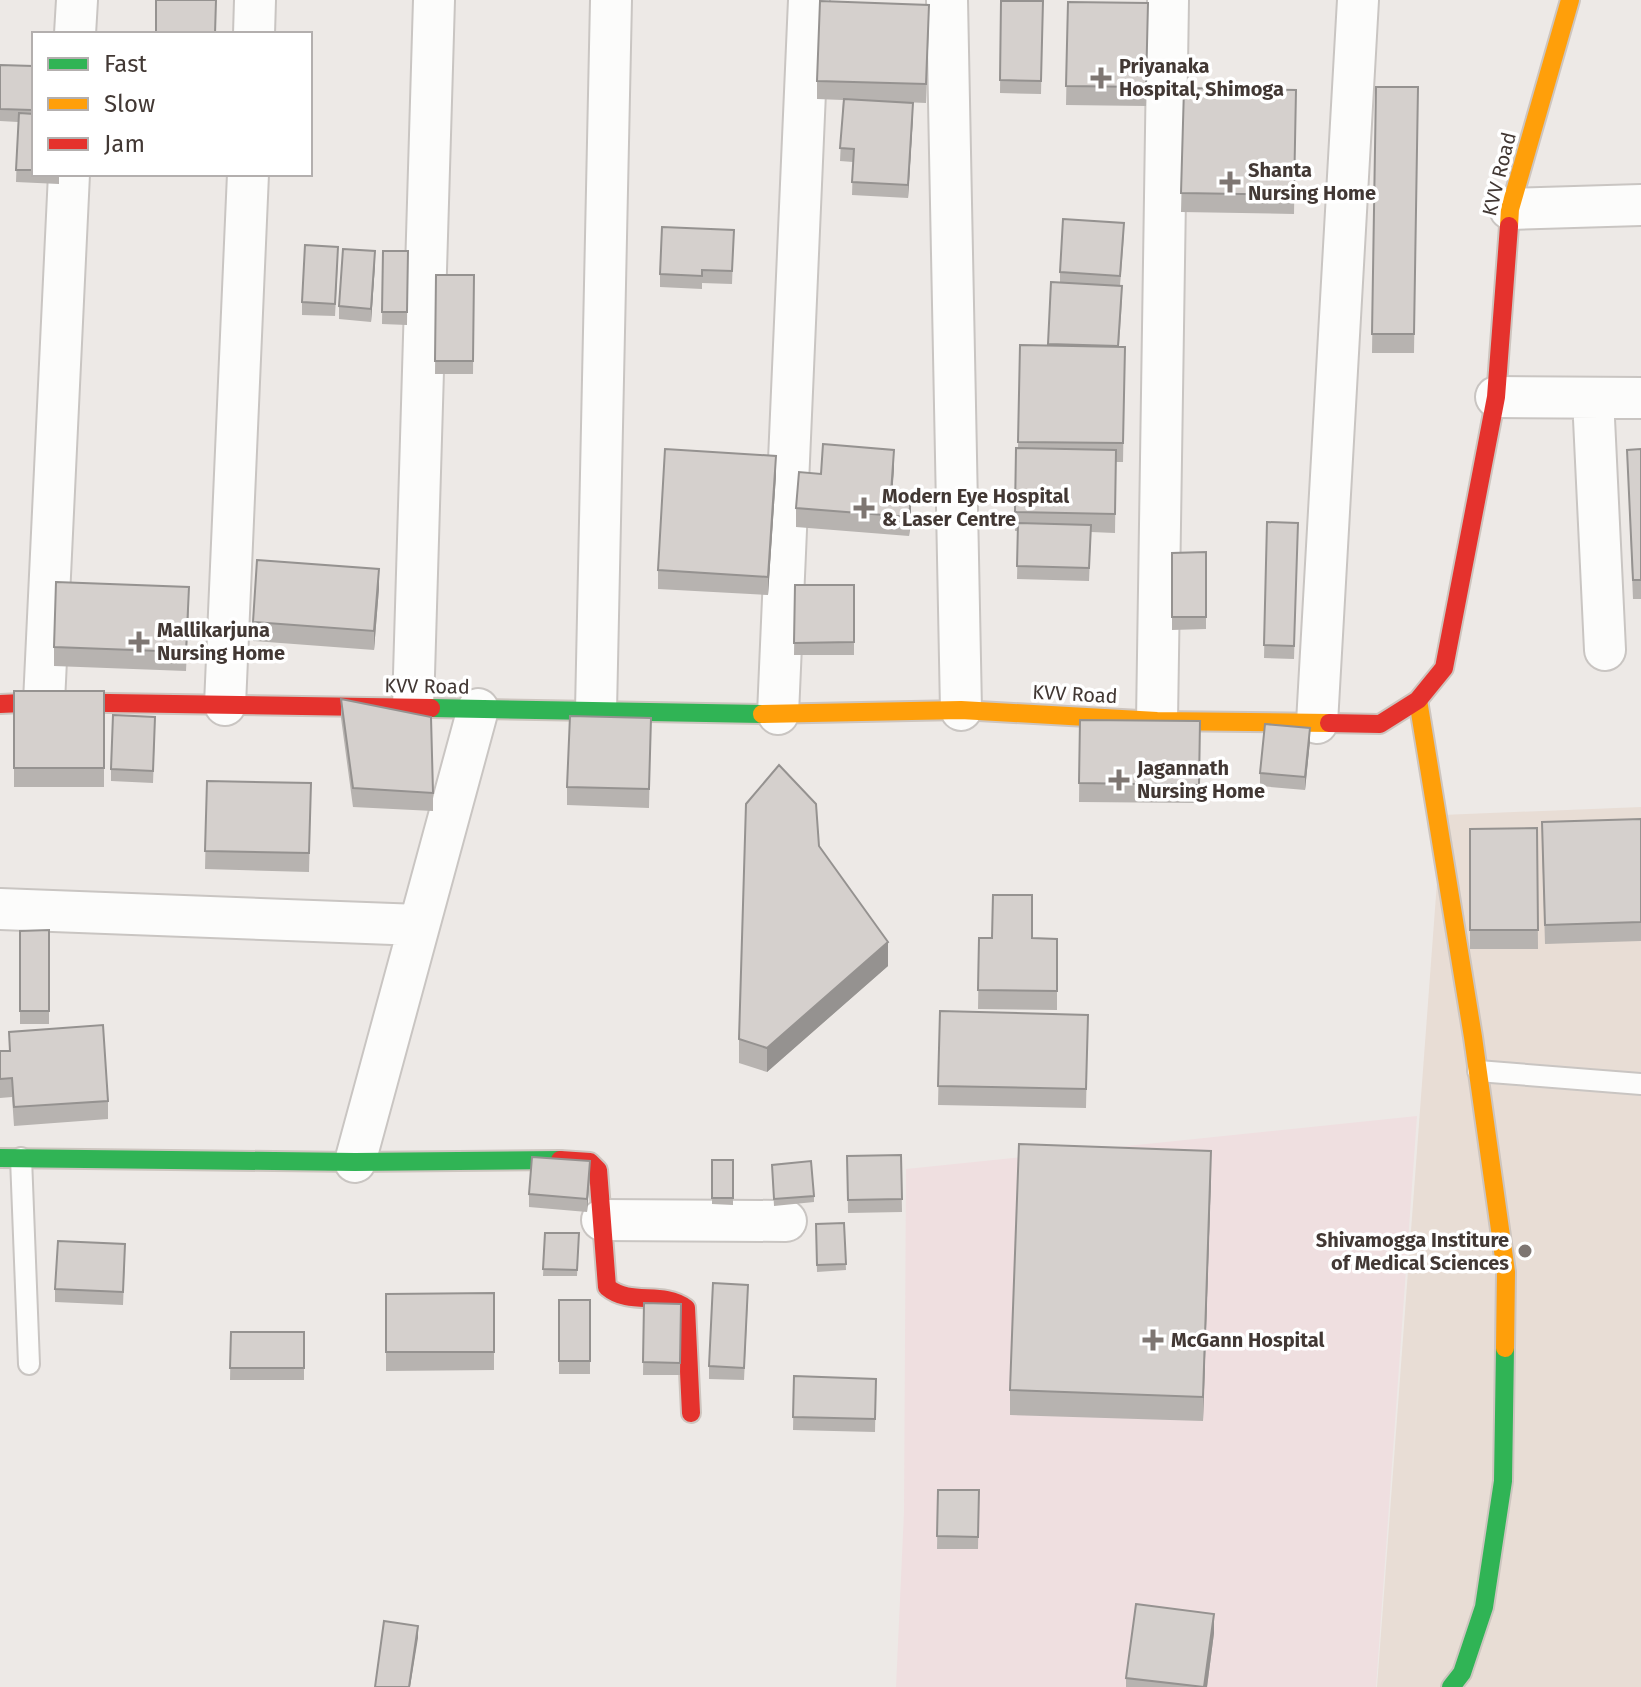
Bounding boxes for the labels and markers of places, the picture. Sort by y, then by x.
place label: Priyanaka Hospital, Shimoga [1119,54,1284,101]
marker: Priyanaka Hospital, Shimoga [1090,67,1112,89]
place label: Shanta Nursing Home [1248,158,1376,205]
marker: Shanta Nursing Home [1219,171,1241,193]
place label: Modern Eye Hospital & Laser Centre [882,484,1069,531]
marker: Modern Eye Hospital & Laser Centre [853,497,875,519]
place label: Mallikarjuna Nursing Home [157,618,285,665]
marker: Mallikarjuna Nursing Home [128,631,150,653]
place label: Jagannath Nursing Home [1136,756,1265,803]
marker: Jagannath Nursing Home [1108,769,1130,791]
place label: Shivamogga Institure of Medical Sciences [1316,1228,1509,1275]
marker: Shivamogga Institure of Medical Sciences [1516,1242,1534,1260]
place label: McGann Hospital [1171,1328,1324,1352]
marker: McGann Hospital [1142,1329,1164,1351]

